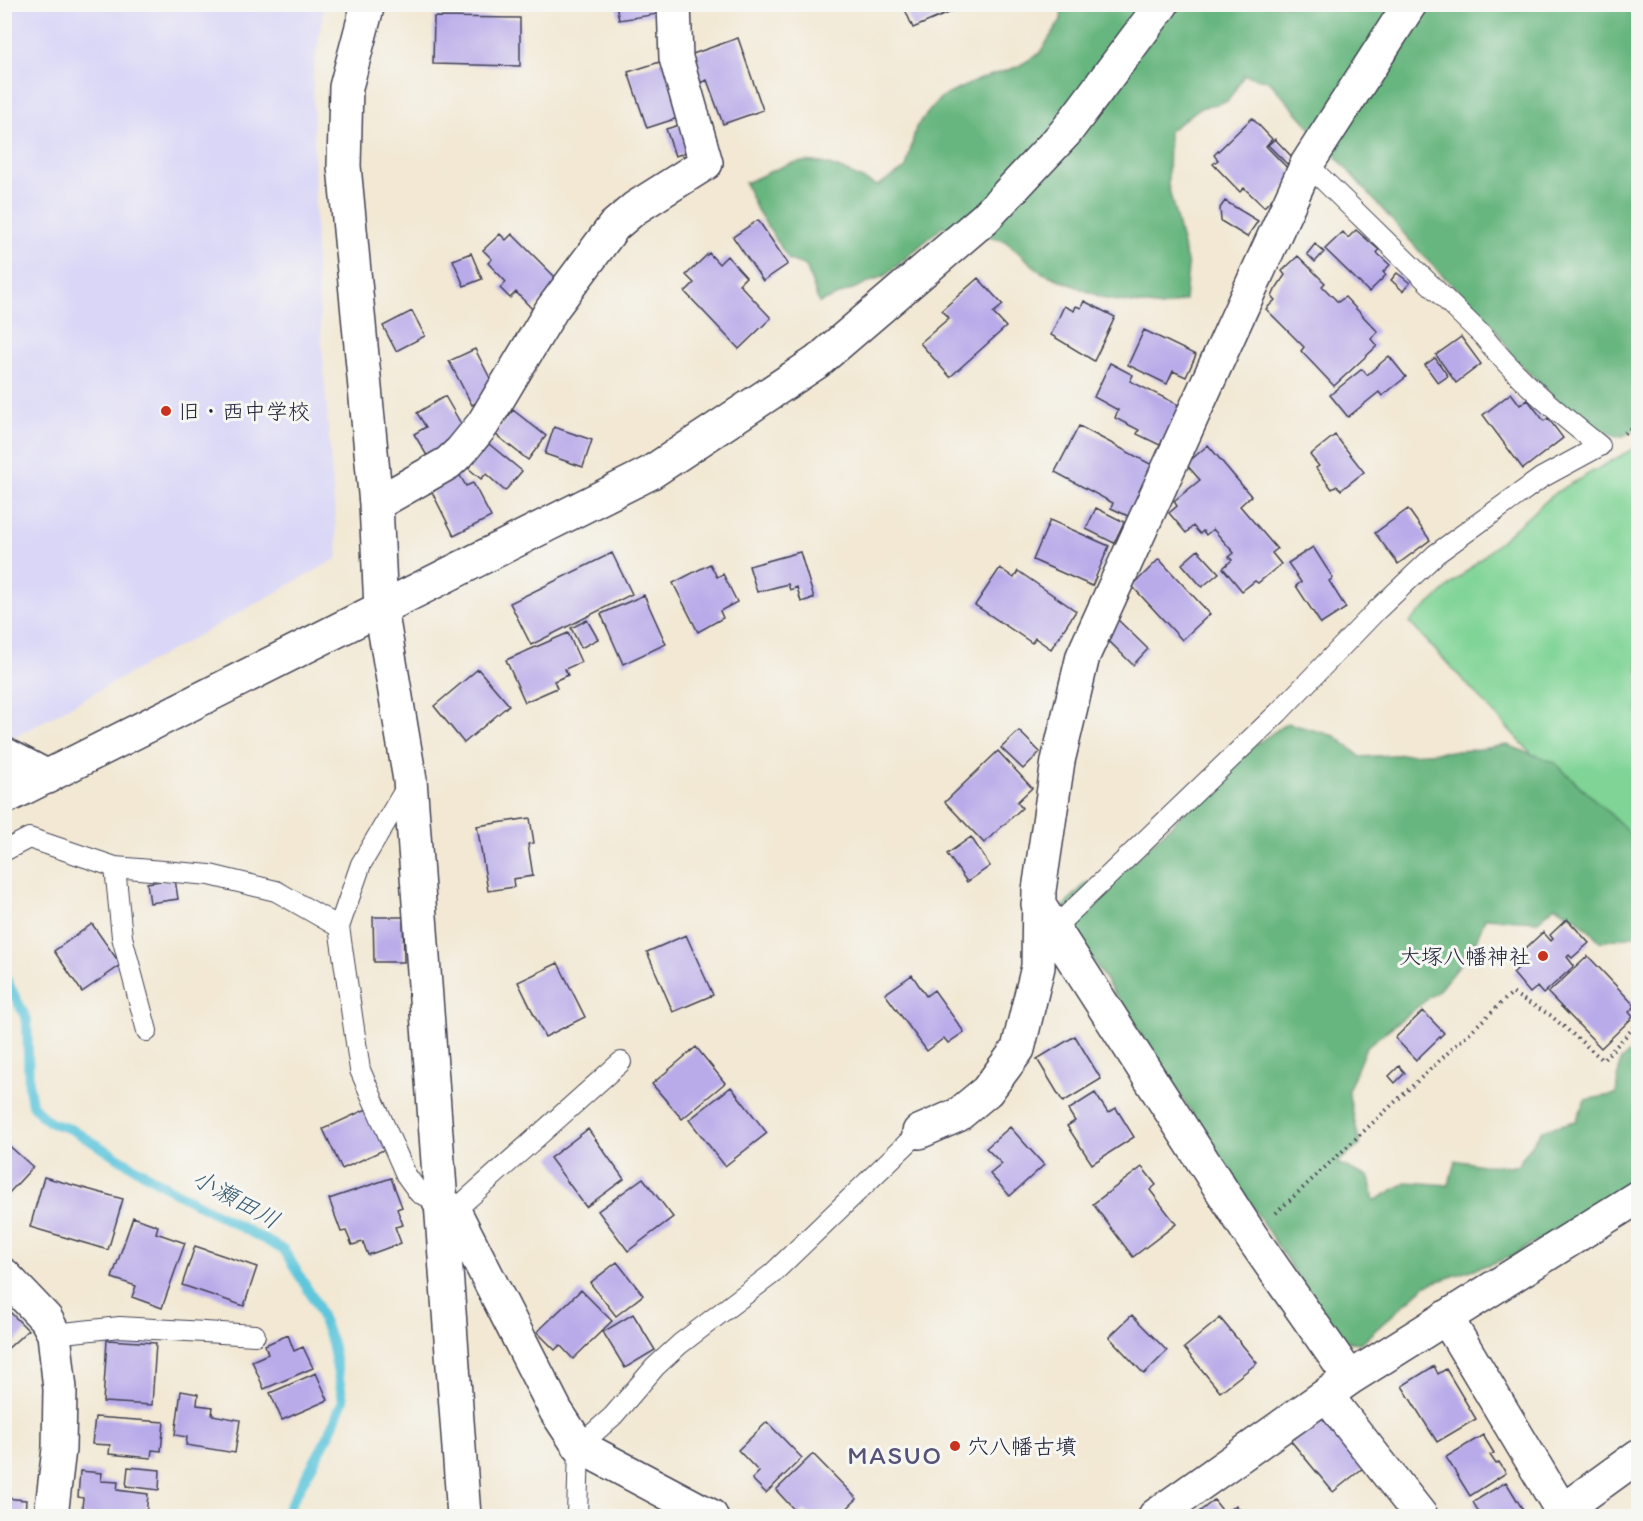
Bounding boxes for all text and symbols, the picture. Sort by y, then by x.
place label: 旧・西中学校 [178,398,310,425]
marker: 旧・西中学校 [159,404,173,418]
place label: 大塚八幡神社 [1399,943,1531,970]
marker: 大塚八幡神社 [1536,949,1550,963]
water label: 小瀬田川 [187,1163,285,1235]
place label: 穴八幡古墳 [967,1433,1077,1460]
district label: MASUO [847,1439,943,1471]
marker: 穴八幡古墳 [948,1439,962,1453]

